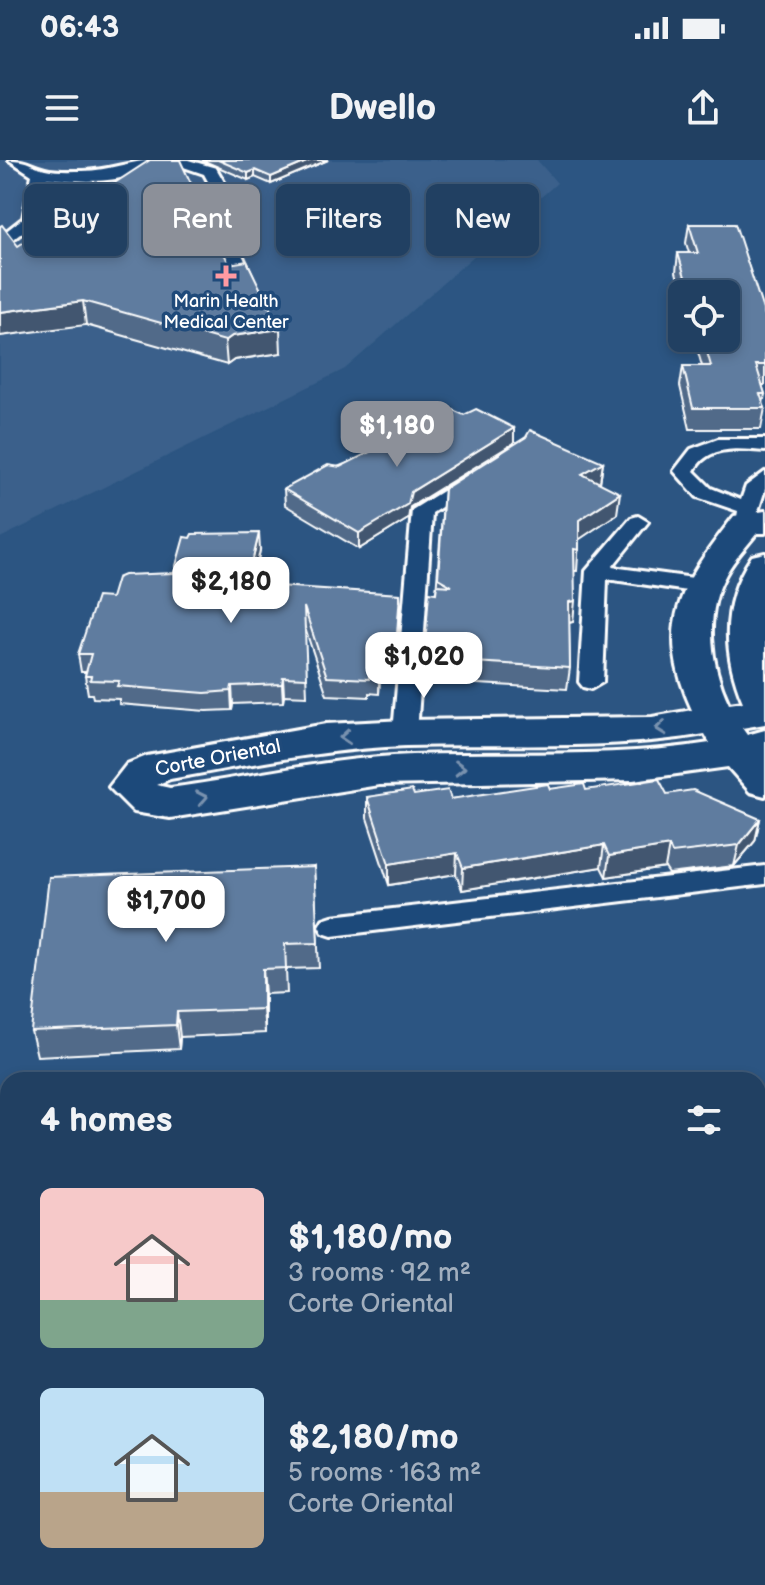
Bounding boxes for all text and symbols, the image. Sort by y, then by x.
text: 06:43 [40,10,119,46]
icon: menu [40,86,84,130]
icon: share [681,86,725,130]
text: Dwello [329,87,436,130]
chip: Buy [24,184,127,256]
chip: Rent [143,184,260,256]
chip: Filters [276,184,410,256]
chip: New [426,184,539,256]
marker: Marin Health Medical Center [215,265,237,287]
map controls [668,280,740,352]
button: locate [668,280,740,352]
place label: Marin Health Medical Center [163,291,289,333]
pin: $1,180 [332,401,462,469]
text: $1,180 [359,411,435,442]
pin: $2,180 [166,557,296,625]
text: $2,180 [190,567,272,598]
pin: $1,020 [359,632,489,700]
text: $1,020 [383,642,465,673]
one-way arrow [654,720,667,737]
one-way arrow [338,728,351,745]
street label: Corte Oriental [153,734,283,782]
one-way arrow [454,760,467,777]
one-way arrow [195,790,209,807]
pin: $1,700 [101,876,231,944]
text: $1,700 [126,886,206,917]
icon: filters [682,1098,726,1142]
text: 4 homes [40,1100,172,1141]
text: $1,180/mo [288,1217,453,1258]
icon: home [104,1220,200,1316]
text: 3 rooms · 92 m² [288,1258,471,1289]
text: Corte Oriental [288,1289,454,1320]
text: $2,180/mo [288,1417,459,1458]
icon: home [104,1420,200,1516]
text: 5 rooms · 163 m² [288,1458,481,1489]
text: Corte Oriental [288,1489,454,1520]

